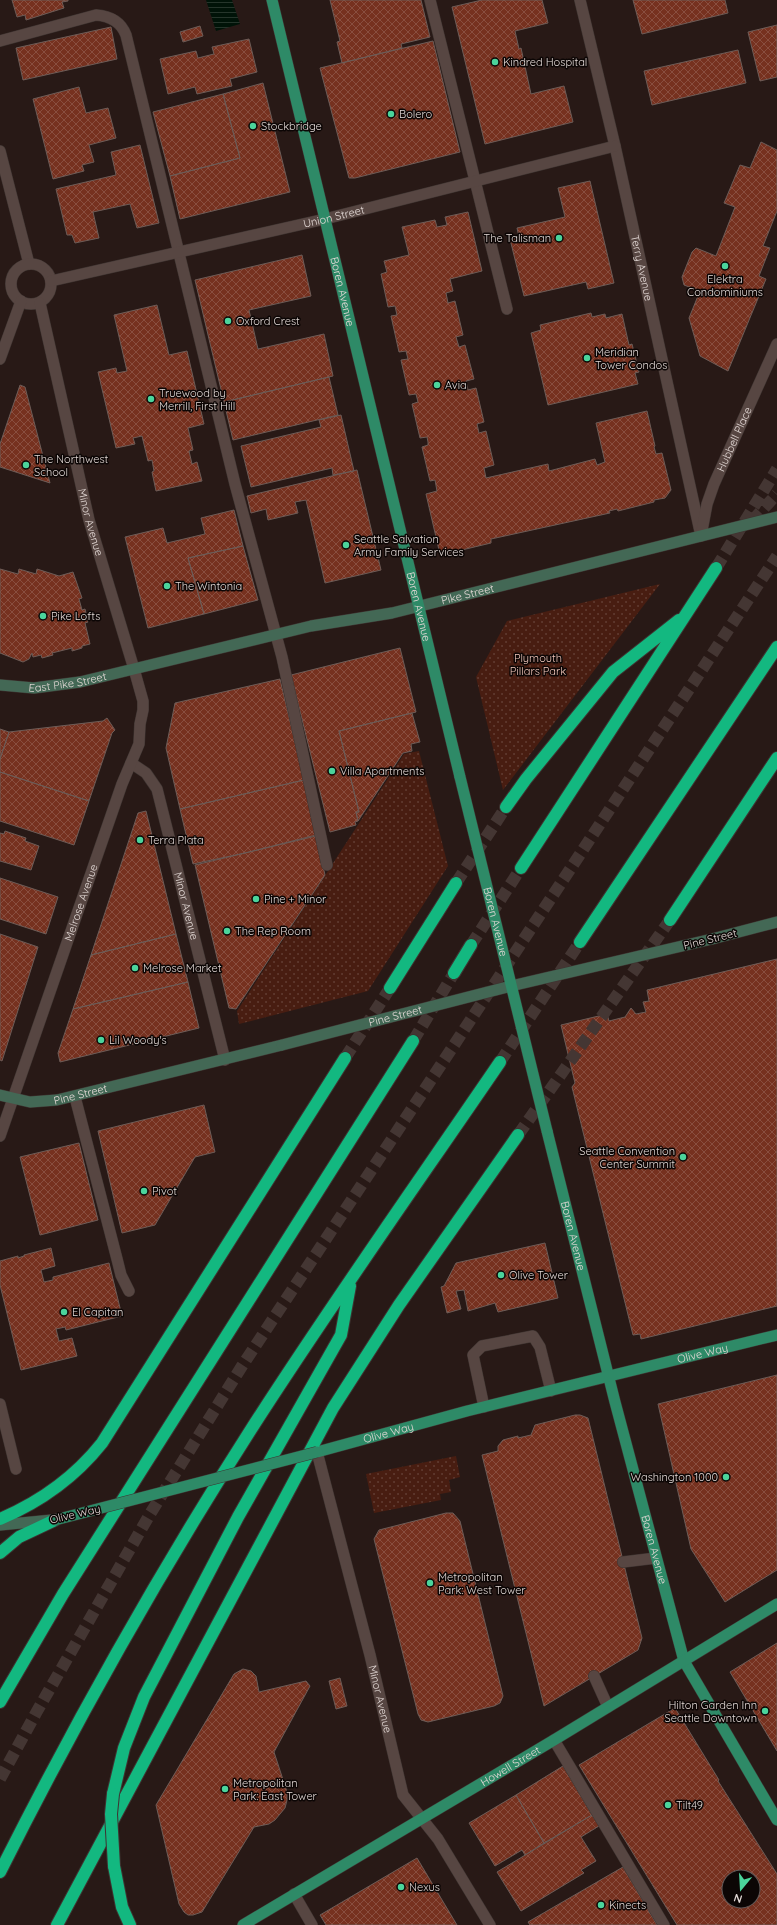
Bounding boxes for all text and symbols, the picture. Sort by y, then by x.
place label: Kindred Hospital [503,55,587,69]
marker: Kindred Hospital [490,57,500,67]
place label: Bolero [399,107,432,121]
marker: Bolero [386,109,396,119]
place label: Stockbridge [261,119,322,133]
marker: Stockbridge [248,121,258,131]
street label: Union Street [302,202,366,231]
place label: The Talisman [484,231,551,245]
marker: The Talisman [554,233,564,243]
street label: Terry Avenue [628,234,656,302]
street label: Boren Avenue [327,255,358,328]
marker: Elektra Condominiums [720,261,730,271]
place label: Elektra Condominiums [687,272,763,299]
place label: Oxford Crest [236,314,300,328]
marker: Oxford Crest [223,316,233,326]
place label: Meridian Tower Condos [595,345,667,372]
marker: Meridian Tower Condos [582,353,592,363]
place label: Avia [445,378,467,392]
marker: Avia [432,380,442,390]
place label: Truewood by Merrill, First Hill [159,386,235,413]
marker: Truewood by Merrill, First Hill [146,394,156,404]
street label: Hubbell Place [714,405,755,474]
place label: The Northwest School [34,452,109,479]
marker: The Northwest School [21,460,31,470]
street label: Minor Avenue [75,487,106,558]
place label: Seattle Salvation Army Family Services [354,532,464,559]
marker: Seattle Salvation Army Family Services [341,540,351,550]
street label: Boren Avenue [404,570,434,643]
place label: The Wintonia [175,579,242,593]
marker: The Wintonia [162,581,172,591]
street label: Pike Street [440,581,496,608]
place label: Pike Lofts [51,609,100,623]
marker: Pike Lofts [38,611,48,621]
park label: Plymouth Pillars Park [510,651,566,678]
street label: East Pike Street [28,669,108,695]
place label: Villa Apartments [340,764,425,778]
marker: Villa Apartments [327,766,337,776]
place label: Terra Plata [148,833,204,847]
marker: Terra Plata [135,835,145,845]
street label: Melrose Avenue [61,862,101,943]
street label: Minor Avenue [171,871,202,941]
street label: Boren Avenue [480,886,511,958]
place label: Pine + Minor [264,892,327,906]
marker: Pine + Minor [251,894,261,904]
place label: The Rep Room [235,924,311,938]
marker: The Rep Room [222,926,232,936]
street label: Pine Street [682,926,738,952]
place label: Melrose Market [143,961,222,975]
marker: Melrose Market [130,963,140,973]
street label: Pine Street [367,1002,424,1029]
place label: Lil Woody's [109,1033,167,1047]
marker: Lil Woody's [96,1035,106,1045]
street label: Pine Street [52,1081,109,1108]
place label: Seattle Convention Center Summit [579,1144,675,1171]
marker: Seattle Convention Center Summit [678,1152,688,1162]
place label: Pivot [152,1184,177,1198]
marker: Pivot [139,1186,149,1196]
street label: Boren Avenue [558,1200,589,1272]
place label: Olive Tower [509,1268,569,1282]
marker: Olive Tower [496,1270,506,1280]
place label: El Capitan [72,1305,123,1319]
marker: El Capitan [59,1307,69,1317]
street label: Olive Way [676,1340,729,1366]
street label: Olive Way [362,1419,415,1446]
place label: Washington 1000 [630,1470,718,1484]
marker: Washington 1000 [721,1472,731,1482]
street label: Olive Way [48,1501,102,1527]
street label: Boren Avenue [638,1513,670,1586]
place label: Metropolitan Park: West Tower [438,1570,526,1597]
marker: Metropolitan Park: West Tower [425,1578,435,1588]
street label: Minor Avenue [366,1664,395,1734]
place label: Hilton Garden Inn Seattle Downtown [665,1698,757,1725]
marker: Hilton Garden Inn Seattle Downtown [760,1706,770,1716]
street label: Howell Street [478,1743,543,1789]
place label: Metropolitan Park: East Tower [233,1776,318,1803]
marker: Metropolitan Park: East Tower [220,1784,230,1794]
place label: Tilt49 [676,1798,703,1812]
marker: Tilt49 [663,1800,673,1810]
north arrow [721,1869,761,1909]
place label: Nexus [409,1880,440,1894]
marker: Nexus [396,1882,406,1892]
text: N [732,1891,744,1906]
place label: Kinects [609,1898,646,1912]
marker: Kinects [596,1900,606,1910]

